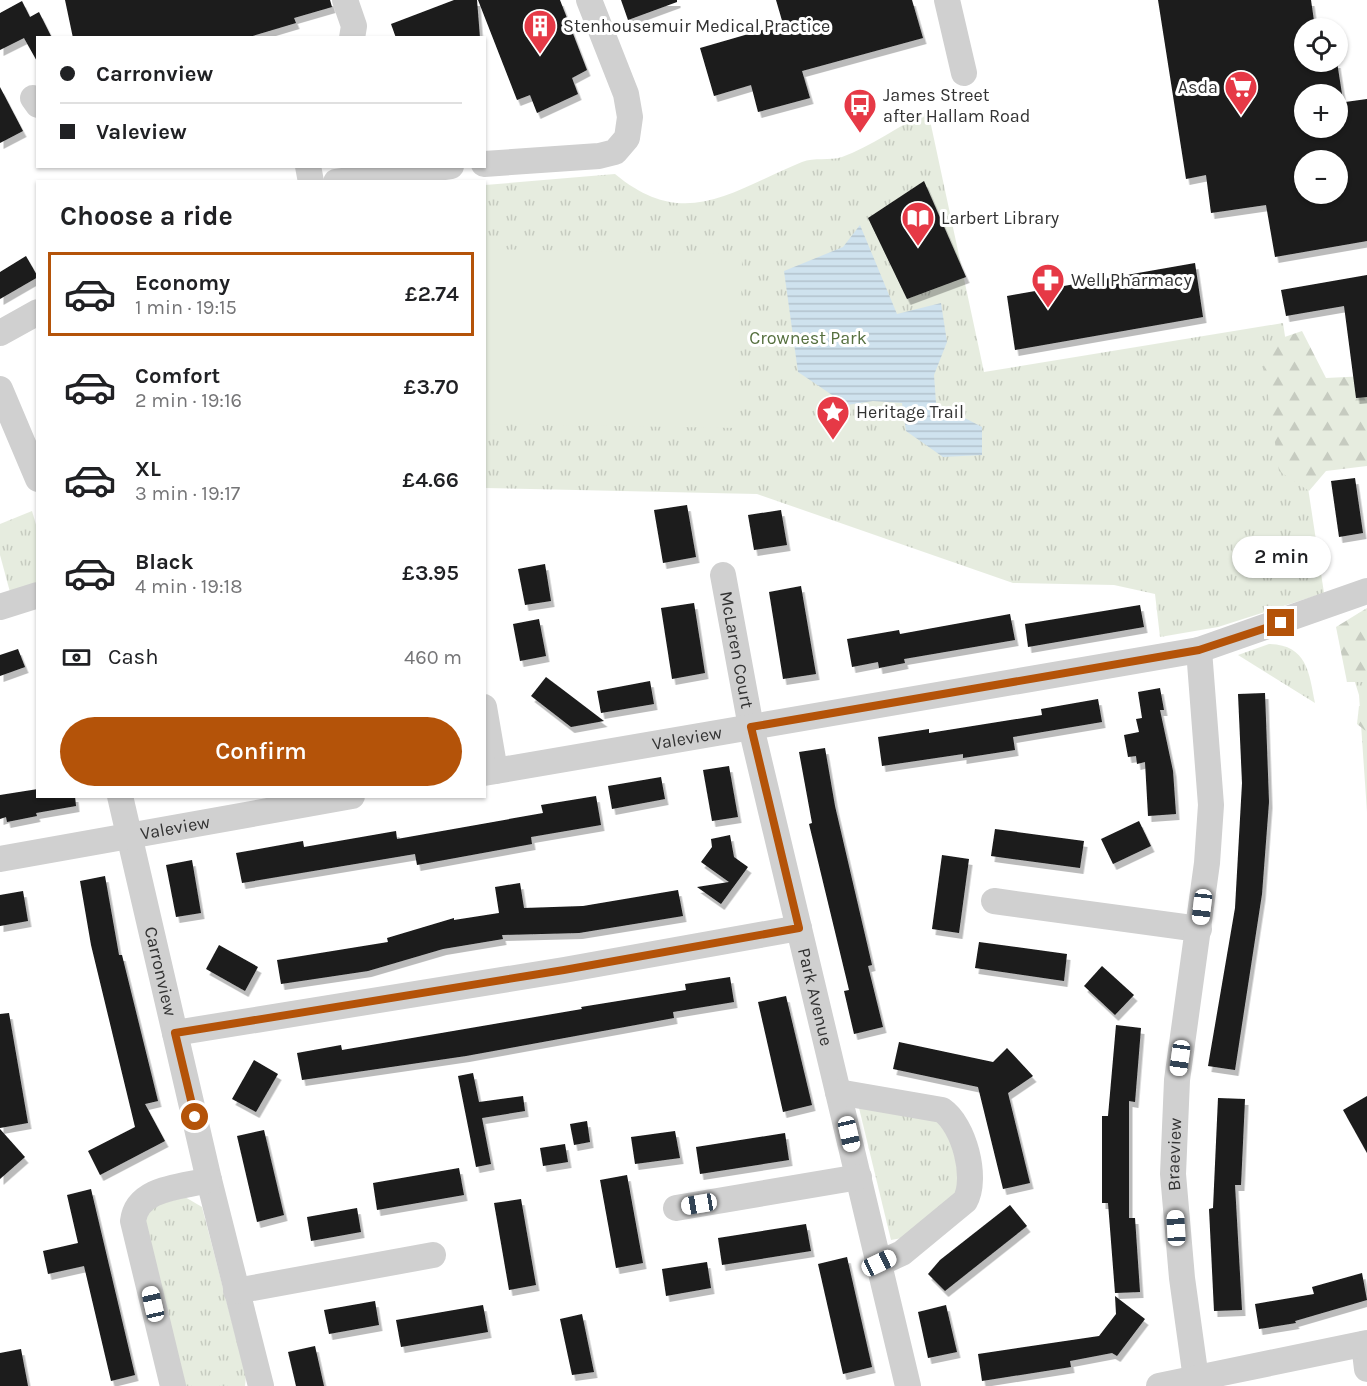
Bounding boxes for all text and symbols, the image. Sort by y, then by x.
building icon: Stenhousemuir Medical Practice [522,8,558,55]
place label: Stenhousemuir Medical Practice [563,15,830,37]
map controls [1294,18,1348,204]
button: locate [1294,18,1348,72]
text: Carronview [96,61,213,87]
supermarket icon: Asda [1223,69,1259,116]
place label: Asda [1178,76,1218,98]
place label: James Street after Hallam Road [883,84,1030,127]
button: + [1294,84,1348,138]
bus stop icon: James Street after Hallam Road [842,87,878,134]
text: Valeview [96,119,187,145]
button: − [1294,150,1348,204]
text: Choose a ride [60,200,233,232]
library icon: Larbert Library [900,200,936,247]
place label: Larbert Library [941,207,1060,229]
pharmacy icon: Well Pharmacy [1030,262,1066,309]
icon: car [63,267,117,321]
place label: Well Pharmacy [1071,269,1192,291]
text: Economy [135,270,230,296]
text: £2.74 [405,281,459,307]
text: 1 min · 19:15 [135,296,237,319]
park label: Crownest Park [749,327,867,349]
icon: car [63,360,117,414]
text: Comfort [135,363,220,389]
text: £3.70 [404,374,459,400]
text: 2 min · 19:16 [135,389,242,412]
place icon: Heritage Trail [815,394,851,441]
place label: Heritage Trail [856,401,964,423]
icon: car [63,453,117,507]
text: XL [135,456,161,482]
text: £4.66 [402,467,459,493]
text: 3 min · 19:17 [135,482,240,505]
callout: 2 min [1232,536,1330,578]
text: 2 min [1254,545,1309,568]
icon: car [63,546,117,600]
text: Black [135,549,194,575]
text: £3.95 [402,560,459,586]
text: 4 min · 19:18 [135,575,242,598]
street label: McLaren Court [715,589,758,710]
route end [1267,609,1294,636]
icon: cash [60,641,93,674]
text: Cash [108,644,158,670]
text: 460 m [404,646,462,669]
button: Confirm [60,717,462,786]
street label: Valeview [650,721,724,755]
street label: Valeview [139,811,212,845]
car [1191,888,1213,926]
street label: Carronview [140,924,182,1018]
street label: Park Avenue [793,946,838,1048]
car [1169,1039,1191,1077]
route start [181,1103,208,1130]
car [836,1114,862,1154]
street label: Braeview [1162,1117,1186,1192]
car [680,1192,718,1216]
car [1166,1210,1186,1246]
car [859,1247,899,1279]
car [140,1284,166,1324]

